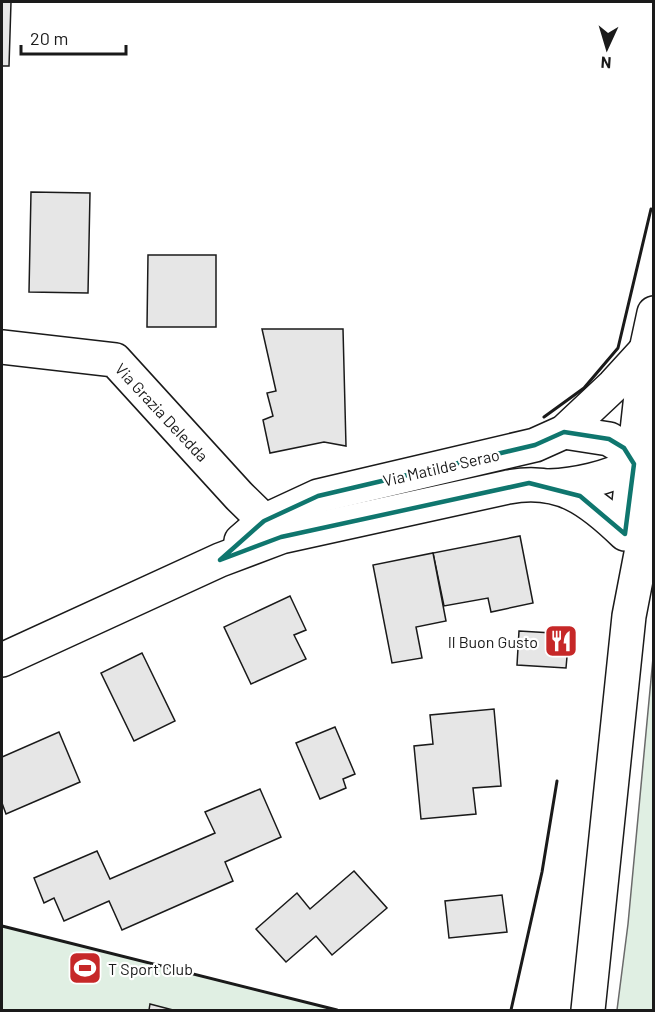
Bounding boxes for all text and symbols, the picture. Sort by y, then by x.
scale bar [21,18,126,56]
north arrow [577,18,637,78]
text: 20 m [30,27,68,49]
text: N [600,54,612,73]
street label: Via Grazia Deledda [112,359,212,465]
street label: Via Matilde Serao [381,444,501,490]
restaurant icon: Il Buon Gusto [543,623,579,659]
place label: Il Buon Gusto [448,632,538,651]
sports icon: T Sport Club [67,950,103,986]
place label: T Sport Club [108,959,193,978]

